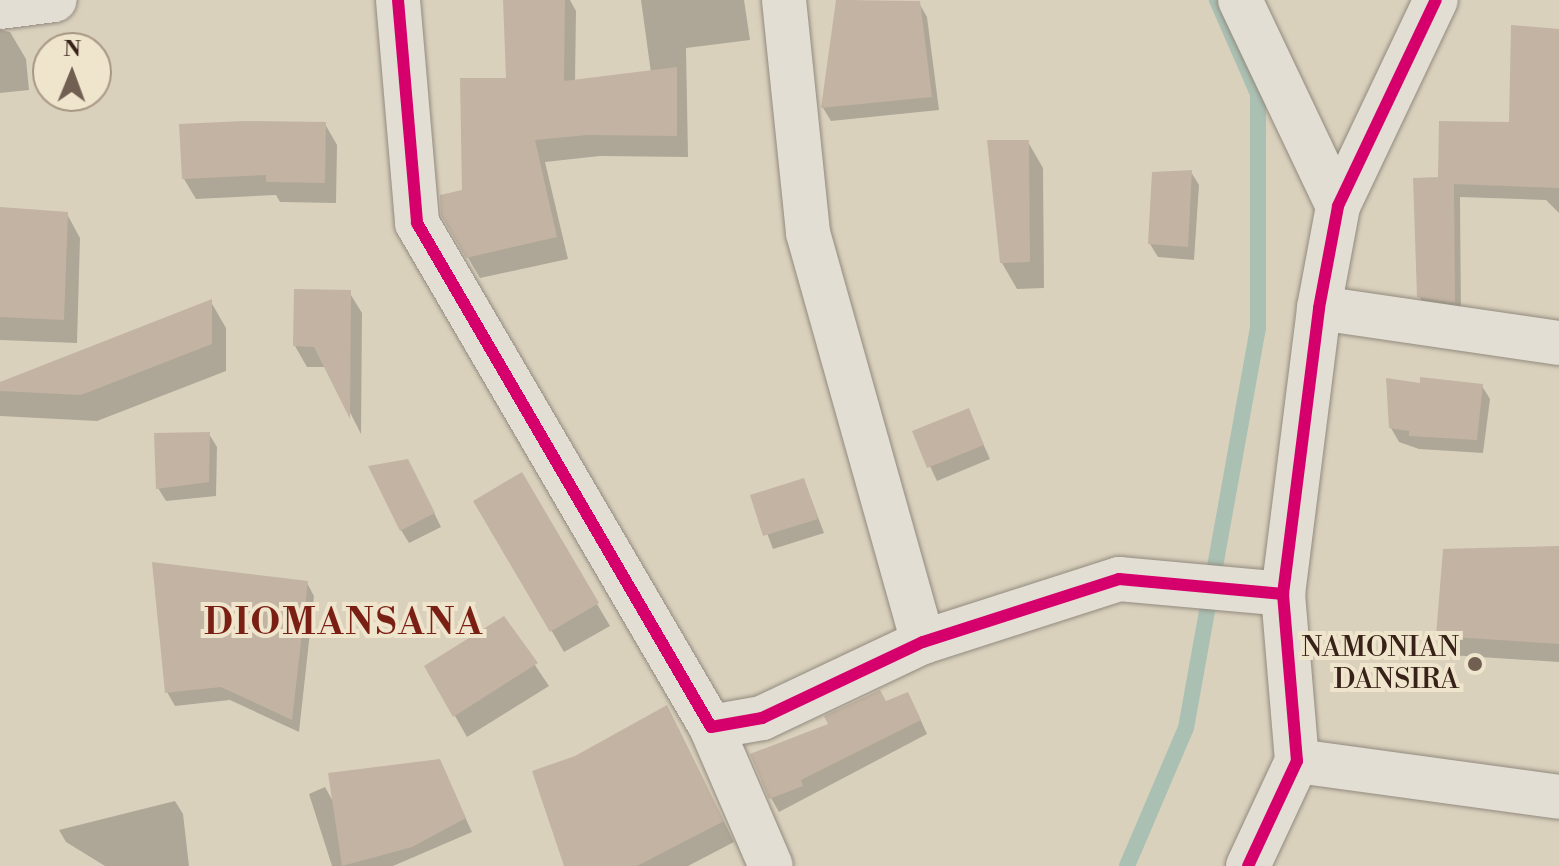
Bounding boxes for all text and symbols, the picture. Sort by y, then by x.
north arrow [32,32,112,112]
text: N [63,36,81,63]
district label: DIOMANSANA [204,602,484,646]
place label: NAMONIAN DANSIRA [1301,631,1459,697]
marker: NAMONIAN DANSIRA [1466,655,1484,673]

